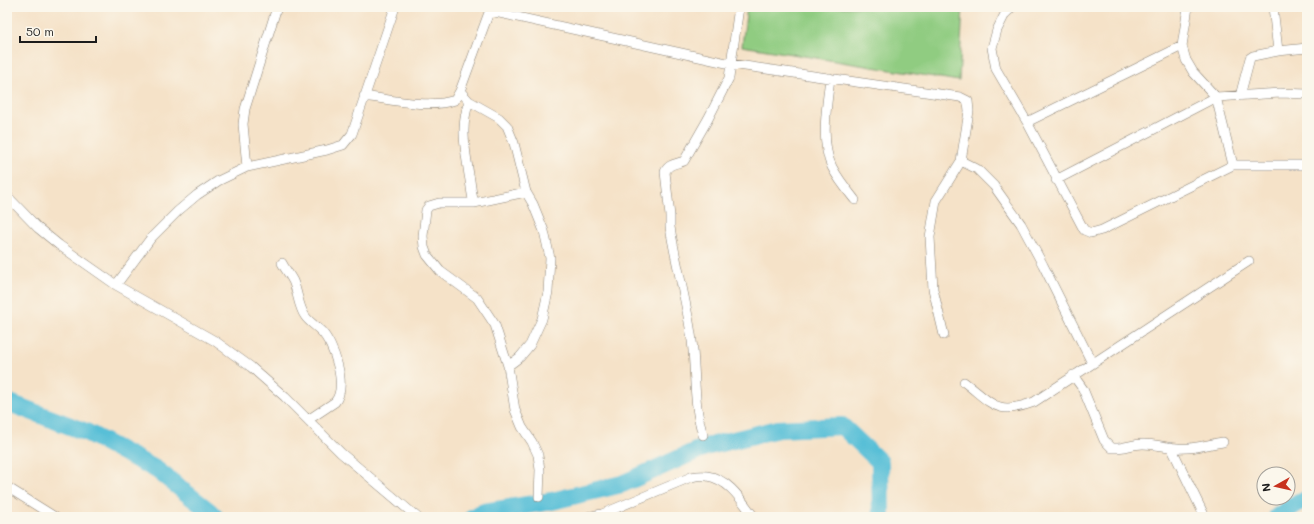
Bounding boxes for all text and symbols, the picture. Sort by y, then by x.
scale bar [20,18,96,44]
text: 50 m [26,23,54,39]
north arrow [1256,466,1296,506]
text: N [1258,482,1274,493]

